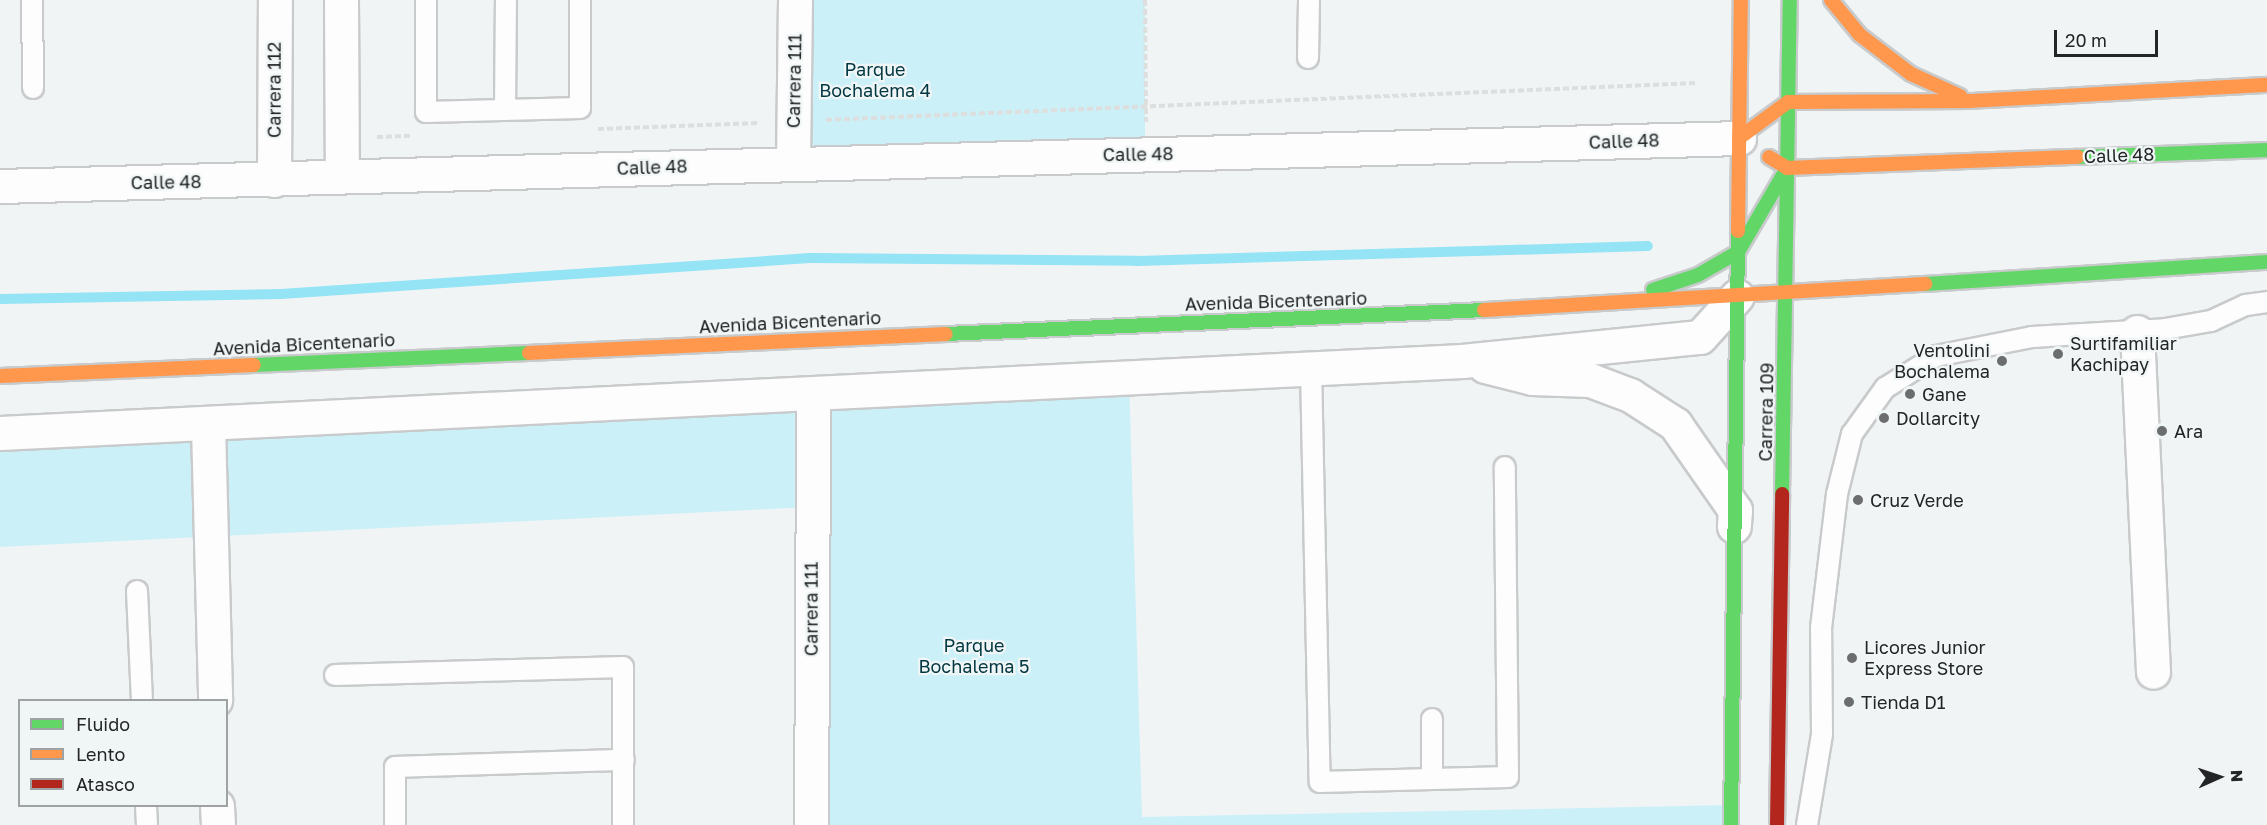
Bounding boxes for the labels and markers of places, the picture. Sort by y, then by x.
place label: Surtifamiliar Kachipay [2070,333,2177,376]
place label: Ventolini Bochalema [1894,340,1990,382]
marker: Surtifamiliar Kachipay [2051,347,2065,361]
marker: Ventolini Bochalema [1995,354,2009,368]
place label: Gane [1922,383,1966,405]
marker: Gane [1903,387,1917,401]
place label: Dollarcity [1896,407,1980,429]
marker: Dollarcity [1877,411,1891,425]
place label: Ara [2174,420,2203,442]
marker: Ara [2155,424,2169,438]
place label: Cruz Verde [1870,489,1964,511]
marker: Cruz Verde [1851,493,1865,507]
place label: Licores Junior Express Store [1864,637,1986,680]
marker: Licores Junior Express Store [1845,651,1859,665]
place label: Tienda D1 [1861,691,1946,713]
marker: Tienda D1 [1842,695,1856,709]

